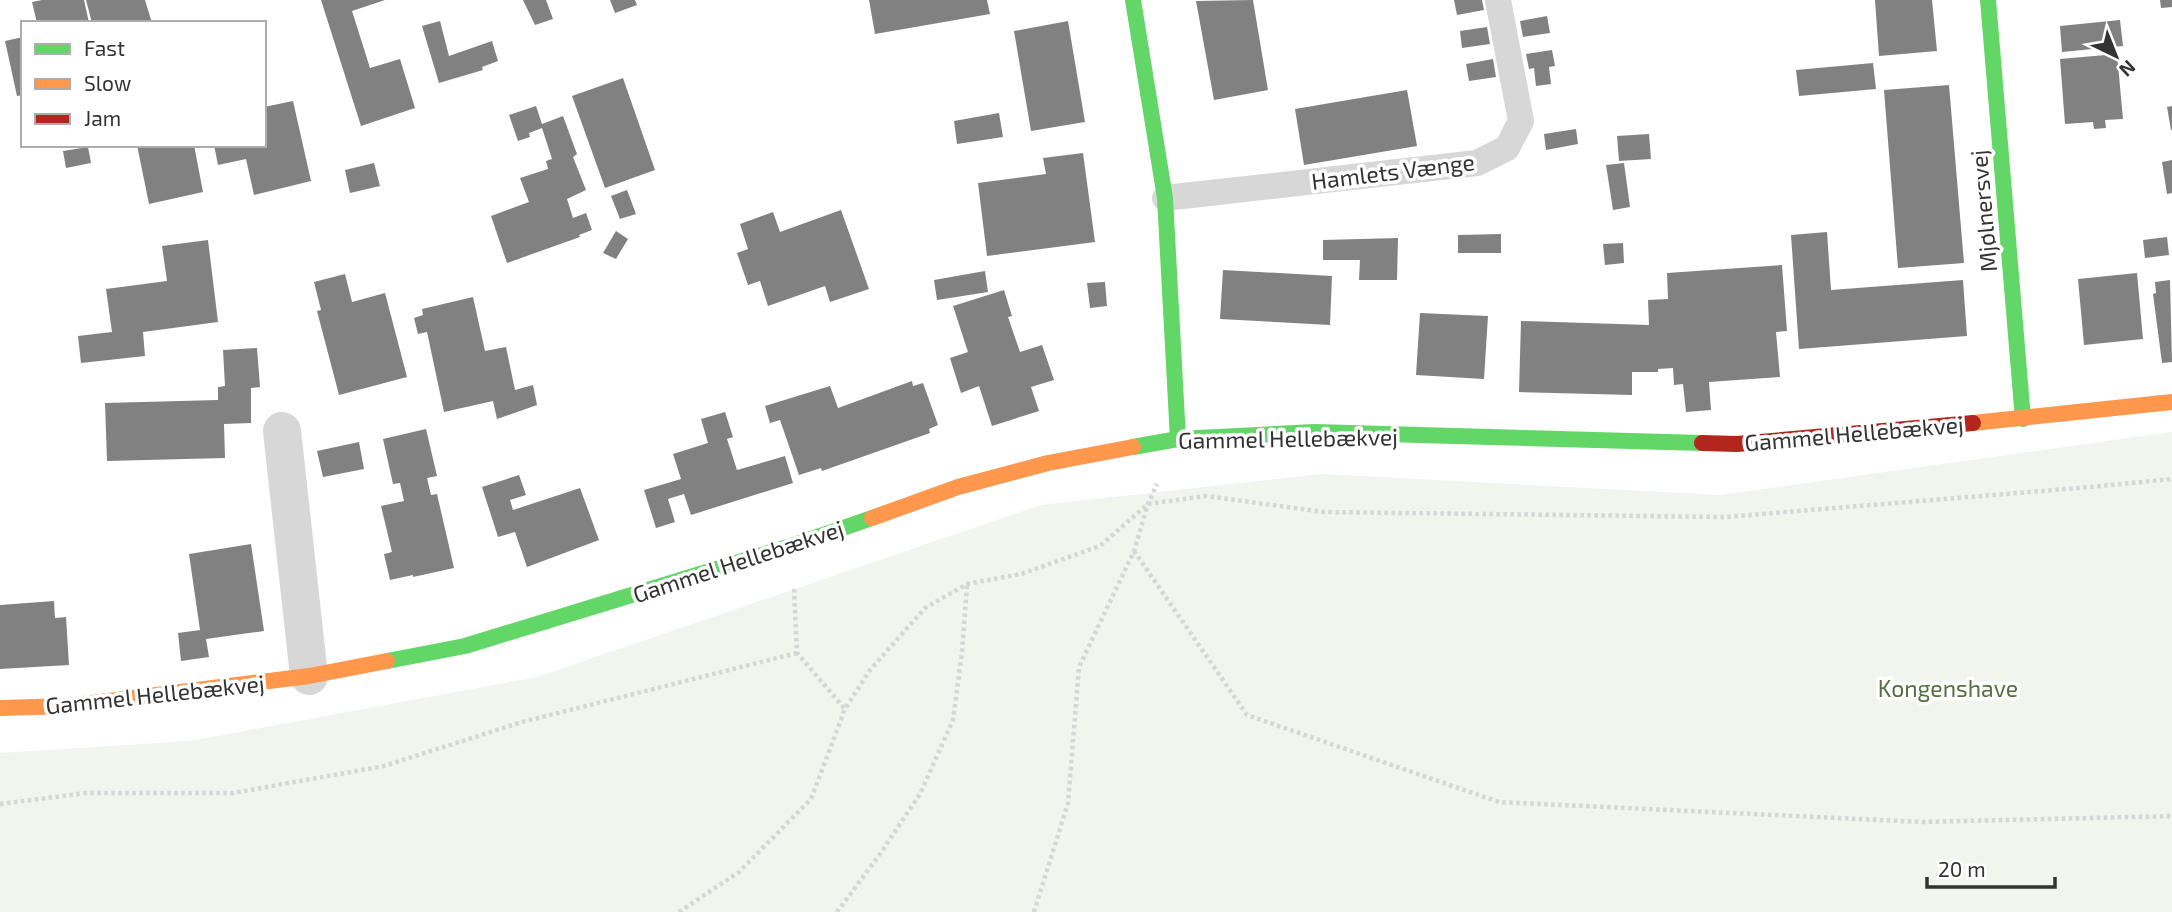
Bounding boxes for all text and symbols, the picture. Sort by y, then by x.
legend [21,21,266,147]
north arrow [2081,21,2151,91]
text: Fast [84,35,125,60]
text: N [2115,56,2141,82]
text: Slow [84,70,131,95]
text: Jam [84,105,121,130]
street label: Hamlets Vænge [1310,147,1476,195]
street label: Mjølnersvej [1964,149,2002,273]
street label: Gammel Hellebækvej [1743,409,1965,457]
street label: Gammel Hellebækvej [1178,422,1398,454]
street label: Gammel Hellebækvej [629,514,847,608]
street label: Gammel Hellebækvej [44,669,266,719]
park label: Kongenshave [1878,674,2018,702]
scale bar [1927,846,2055,890]
text: 20 m [1938,856,1986,881]

